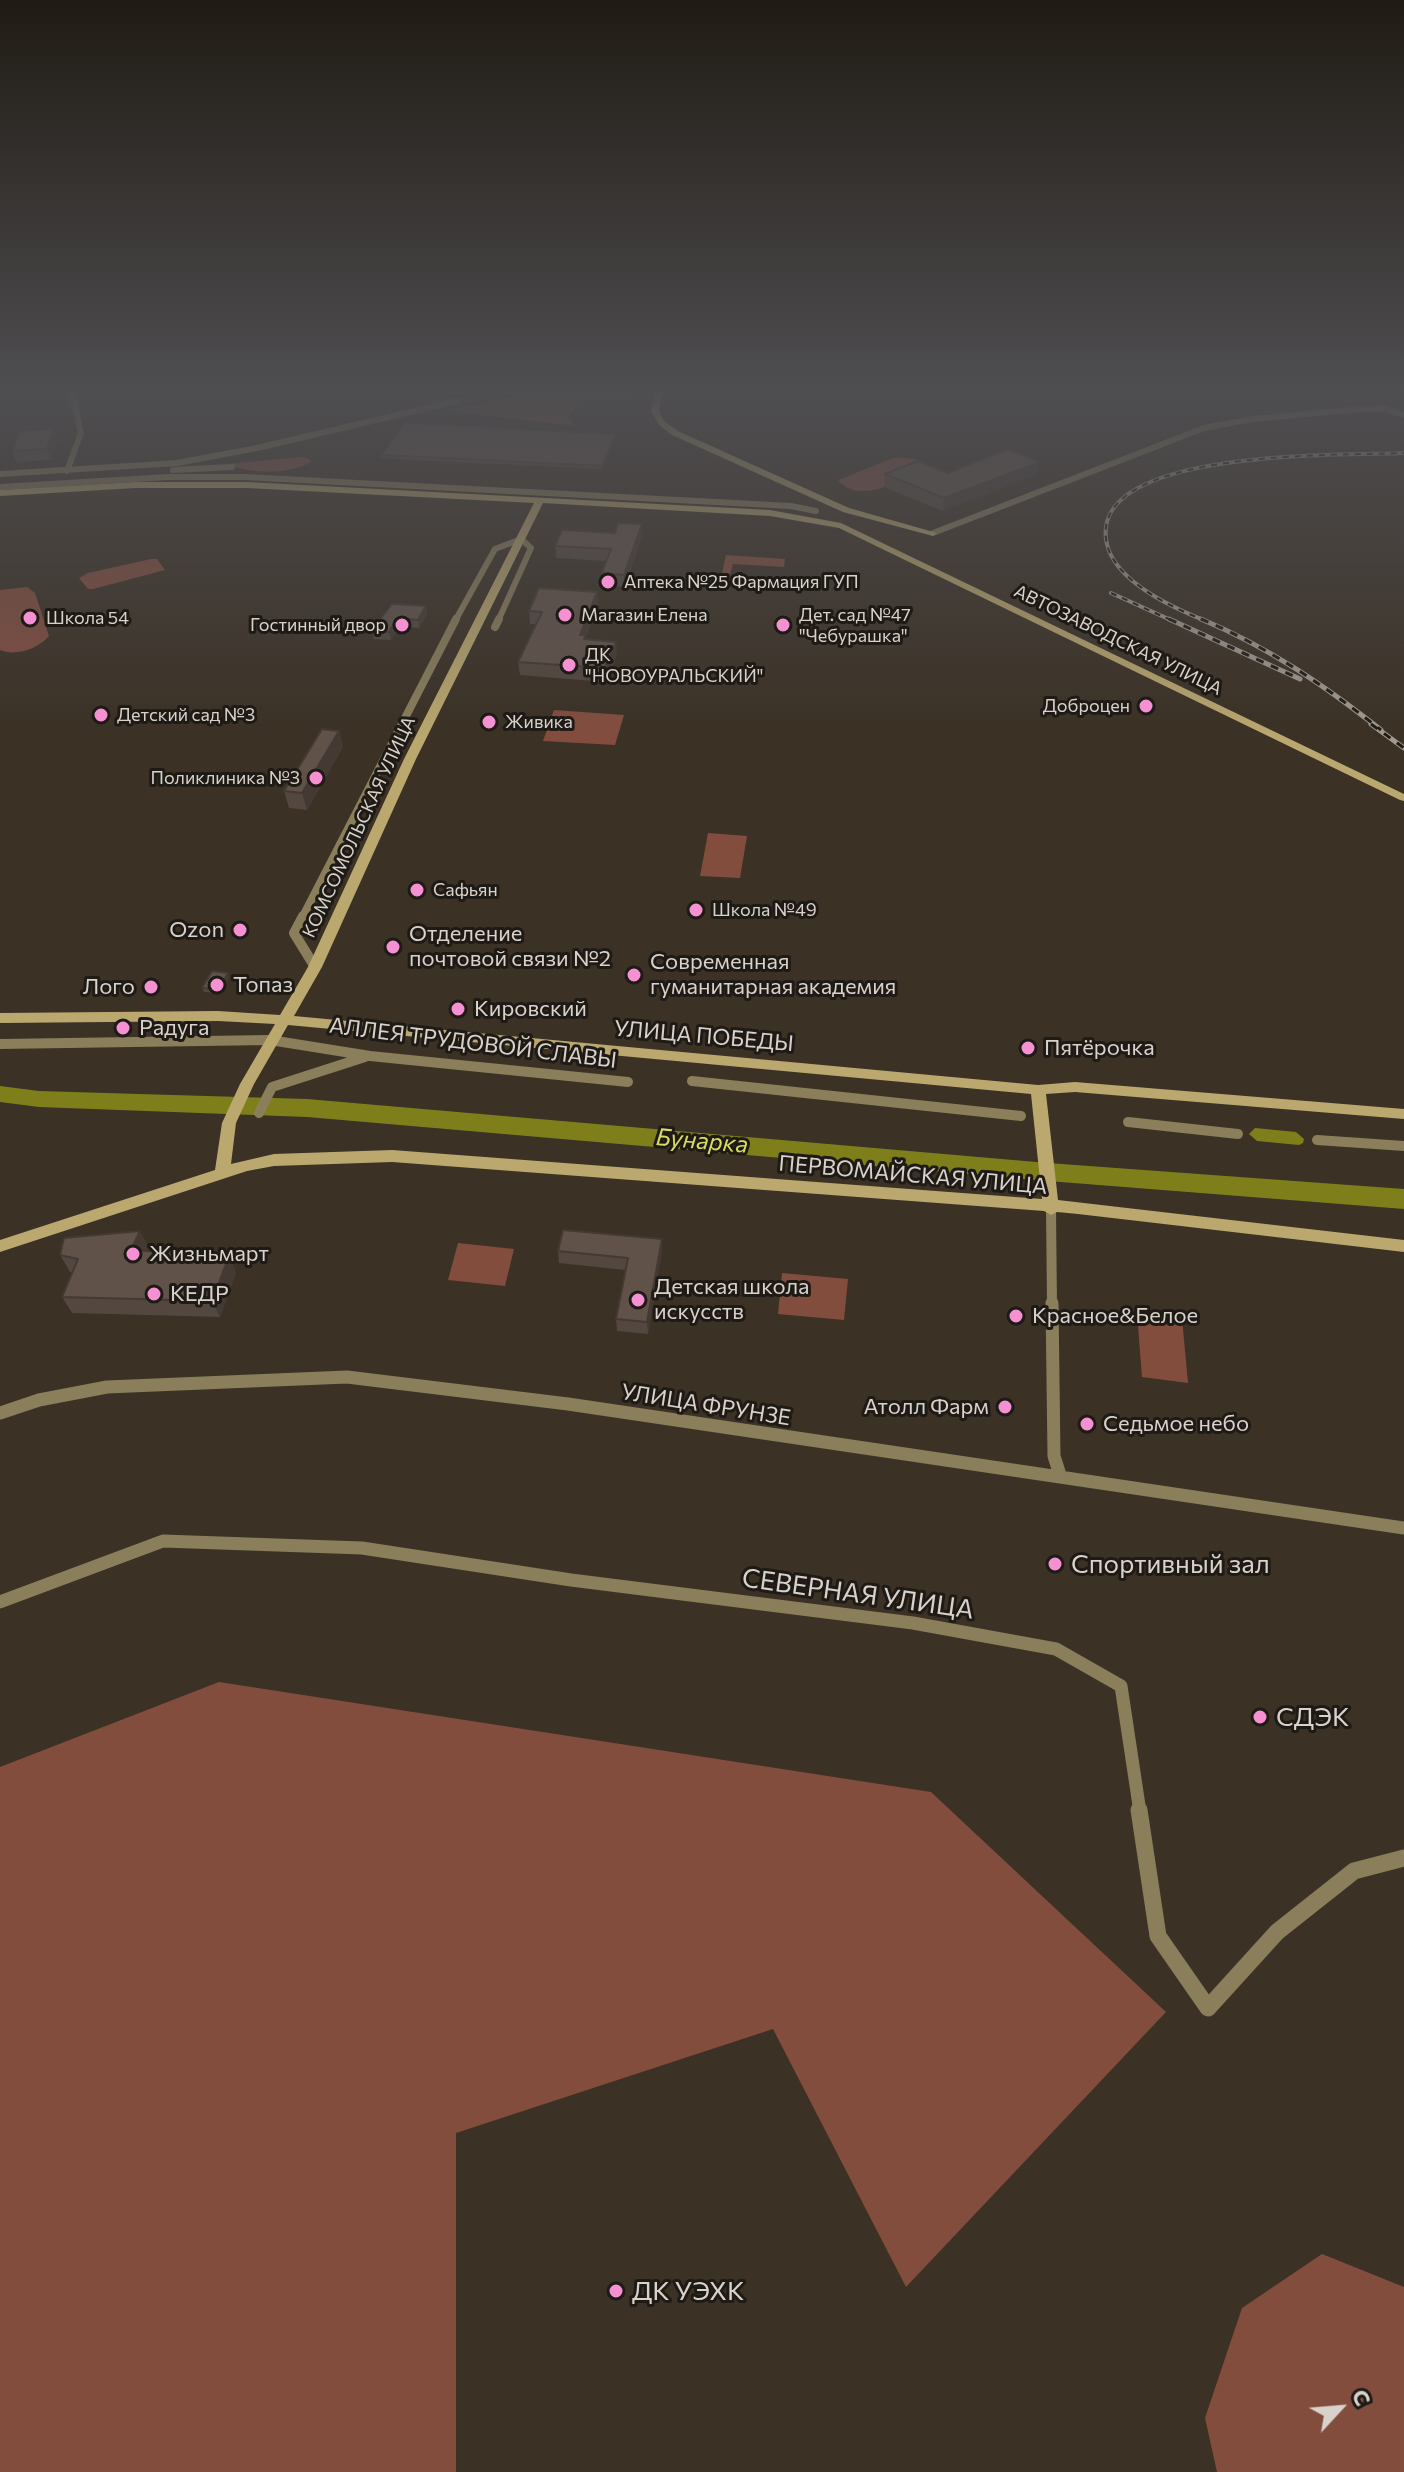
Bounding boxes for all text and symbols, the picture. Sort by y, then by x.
place label: Аптека №25 Фармация ГУП [624,571,859,593]
marker: Аптека №25 Фармация ГУП [599,573,617,591]
street label: АВТОЗАВОДСКАЯ УЛИЦА [1011,580,1225,700]
place label: Магазин Елена [581,604,707,626]
place label: Дет. сад №47 "Чебурашка" [799,604,911,646]
marker: Магазин Елена [556,606,574,624]
place label: Школа 54 [46,607,129,629]
marker: Школа 54 [21,609,39,627]
place label: Гостинный двор [250,614,386,636]
marker: Гостинный двор [393,616,411,634]
marker: Дет. сад №47 "Чебурашка" [774,616,792,634]
place label: ДК "НОВОУРАЛЬСКИЙ" [585,644,763,686]
marker: ДК "НОВОУРАЛЬСКИЙ" [560,656,578,674]
place label: Доброцен [1043,695,1130,717]
marker: Доброцен [1137,697,1155,715]
place label: Детский сад №3 [117,704,255,726]
marker: Детский сад №3 [92,706,110,724]
place label: Живика [505,711,573,733]
street label: КОМСОМОЛЬСКАЯ УЛИЦА [298,713,420,941]
marker: Живика [480,713,498,731]
place label: Поликлиника №3 [151,767,300,789]
marker: Поликлиника №3 [307,769,325,787]
place label: Сафьян [433,879,498,901]
marker: Сафьян [408,881,426,899]
place label: Школа №49 [712,899,817,921]
marker: Школа №49 [687,901,705,919]
place label: Ozon [169,917,224,943]
marker: Ozon [231,921,249,939]
place label: Отделение почтовой связи №2 [409,921,611,972]
marker: Отделение почтовой связи №2 [384,938,402,956]
place label: Современная гуманитарная академия [650,949,896,1000]
marker: Современная гуманитарная академия [625,966,643,984]
place label: Топаз [233,972,293,998]
place label: Лого [83,974,135,1000]
marker: Топаз [208,976,226,994]
marker: Лого [142,978,160,996]
place label: Кировский [474,996,587,1022]
marker: Кировский [449,1000,467,1018]
street label: АЛЛЕЯ ТРУДОВОЙ СЛАВЫ [328,1012,618,1074]
place label: Радуга [139,1015,209,1041]
street label: УЛИЦА ПОБЕДЫ [613,1015,795,1057]
marker: Радуга [114,1019,132,1037]
place label: Пятёрочка [1044,1035,1155,1061]
marker: Пятёрочка [1019,1039,1037,1057]
water label: Бунарка [655,1123,749,1159]
street label: ПЕРВОМАЙСКАЯ УЛИЦА [777,1150,1049,1200]
place label: Жизньмарт [149,1241,269,1267]
marker: Жизньмарт [124,1245,142,1263]
place label: Детская школа искусств [654,1274,810,1326]
place label: КЕДР [170,1281,229,1307]
marker: КЕДР [145,1285,163,1303]
marker: Детская школа искусств [629,1291,647,1309]
place label: Красное&Белое [1032,1303,1198,1329]
marker: Красное&Белое [1007,1307,1025,1325]
street label: УЛИЦА ФРУНЗЕ [619,1379,793,1431]
place label: Атолл Фарм [863,1394,989,1420]
marker: Атолл Фарм [996,1398,1014,1416]
place label: Седьмое небо [1103,1411,1249,1437]
marker: Седьмое небо [1078,1415,1096,1433]
place label: Спортивный зал [1071,1548,1270,1580]
marker: Спортивный зал [1046,1555,1064,1573]
street label: СЕВЕРНАЯ УЛИЦА [740,1562,976,1626]
place label: СДЭК [1276,1701,1349,1733]
marker: СДЭК [1251,1708,1269,1726]
place label: ДК УЭХК [632,2275,744,2307]
marker: ДК УЭХК [607,2282,625,2300]
north arrow [1300,2368,1380,2448]
text: С [1347,2385,1377,2410]

